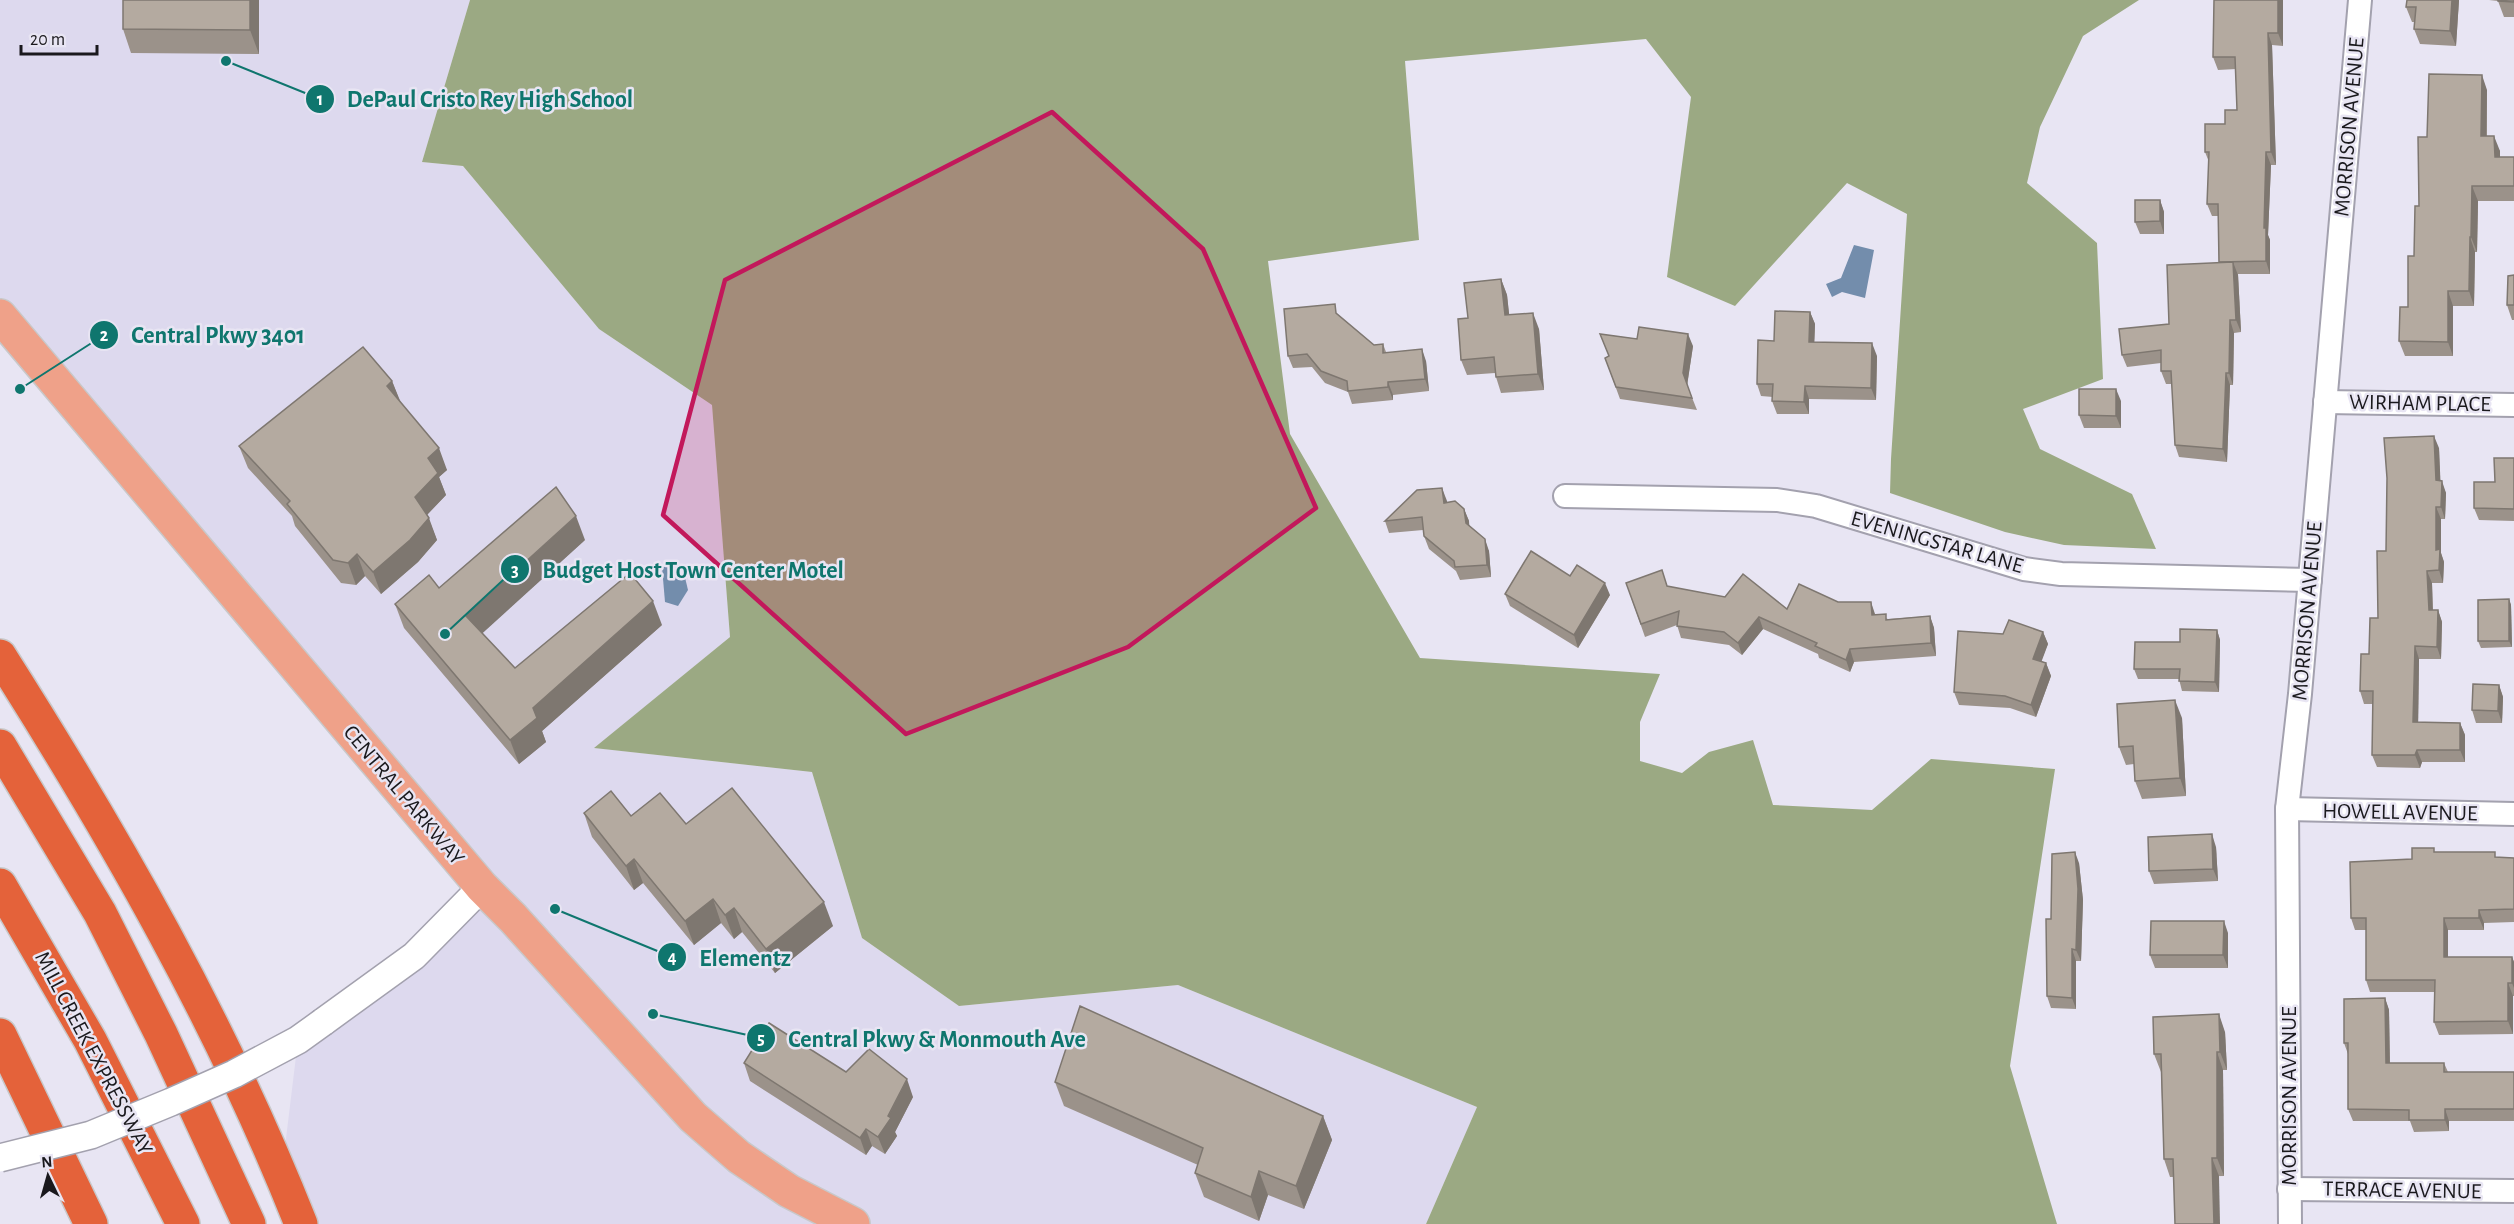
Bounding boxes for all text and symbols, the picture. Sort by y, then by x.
scale bar [21,18,98,56]
text: 20 m [30,31,65,49]
street label: MORRISON AVENUE [2330,36,2368,217]
callout: DePaul Cristo Rey High School [305,78,645,120]
text: DePaul Cristo Rey High School [347,88,633,112]
text: 1 [317,91,323,109]
callout: Central Pkwy 3401 [89,314,317,356]
text: Central Pkwy 3401 [131,324,305,348]
text: 2 [100,327,109,345]
street label: WIRHAM PLACE [2349,391,2491,415]
street label: EVENINGSTAR LANE [1848,507,2026,577]
street label: MORRISON AVENUE [2288,520,2326,701]
callout: Budget Host Town Center Motel [500,548,855,590]
text: Budget Host Town Center Motel [542,559,844,583]
text: 3 [511,562,519,580]
street label: CENTRAL PARKWAY [339,721,469,869]
street label: HOWELL AVENUE [2322,800,2478,824]
callout: Elementz [657,936,803,978]
text: Elementz [699,947,791,971]
street label: MILL CREEK EXPRESSWAY [31,948,157,1159]
text: 4 [667,949,677,967]
street label: MORRISON AVENUE [2278,1006,2300,1186]
callout: Central Pkwy & Monmouth Ave [746,1017,1097,1059]
text: Central Pkwy & Monmouth Ave [788,1028,1086,1052]
text: 5 [757,1030,765,1048]
north arrow [18,1146,78,1206]
text: N [41,1154,53,1171]
street label: TERRACE AVENUE [2323,1178,2482,1202]

